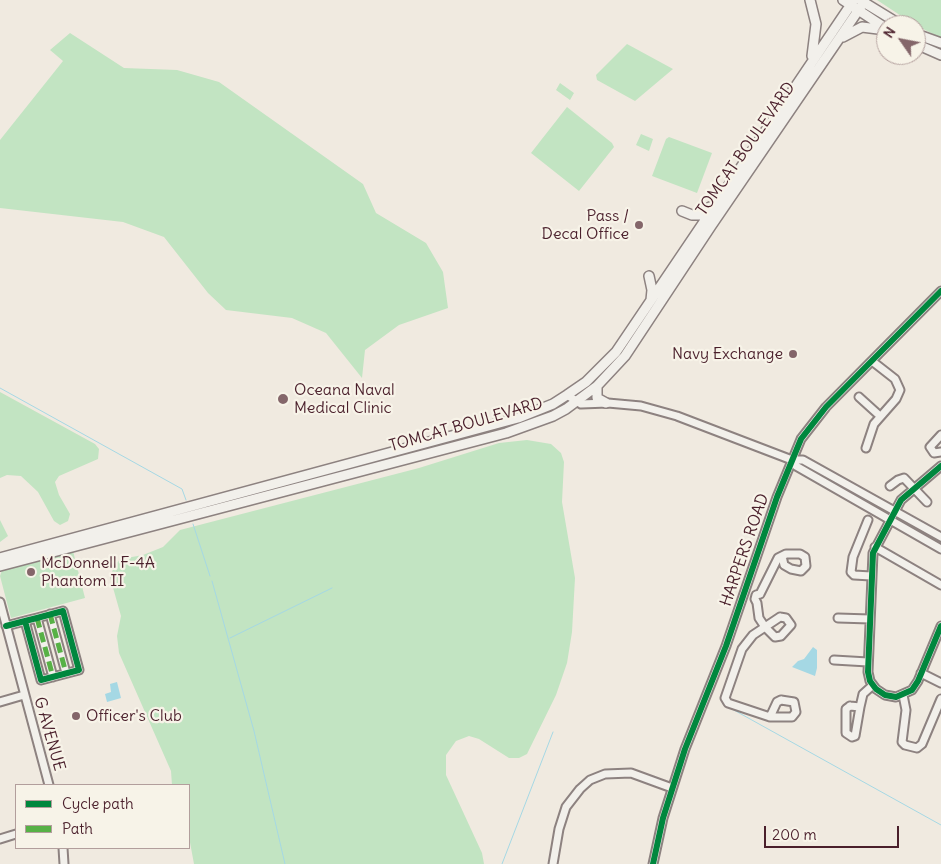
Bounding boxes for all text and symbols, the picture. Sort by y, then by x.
north arrow [876,15,926,65]
text: N [879,23,899,41]
street label: TOMCAT BOULEVARD [693,78,799,220]
place label: Pass / Decal Office [542,206,629,244]
marker: Pass / Decal Office [633,219,645,231]
place label: Navy Exchange [672,344,783,364]
marker: Navy Exchange [787,348,799,360]
place label: Oceana Naval Medical Clinic [294,380,395,418]
marker: Oceana Naval Medical Clinic [276,392,290,406]
street label: TOMCAT BOULEVARD [387,394,545,456]
street label: HARPERS ROAD [717,491,773,609]
place label: McDonnell F-4A Phantom II [41,553,155,591]
marker: McDonnell F-4A Phantom II [25,566,37,578]
street label: G AVENUE [29,695,69,773]
place label: Officer's Club [86,706,182,726]
marker: Officer's Club [70,710,82,722]
legend [15,784,190,849]
text: Cycle path [62,794,134,813]
scale bar [766,816,901,848]
text: Path [62,819,93,838]
text: 200 m [772,825,817,844]

